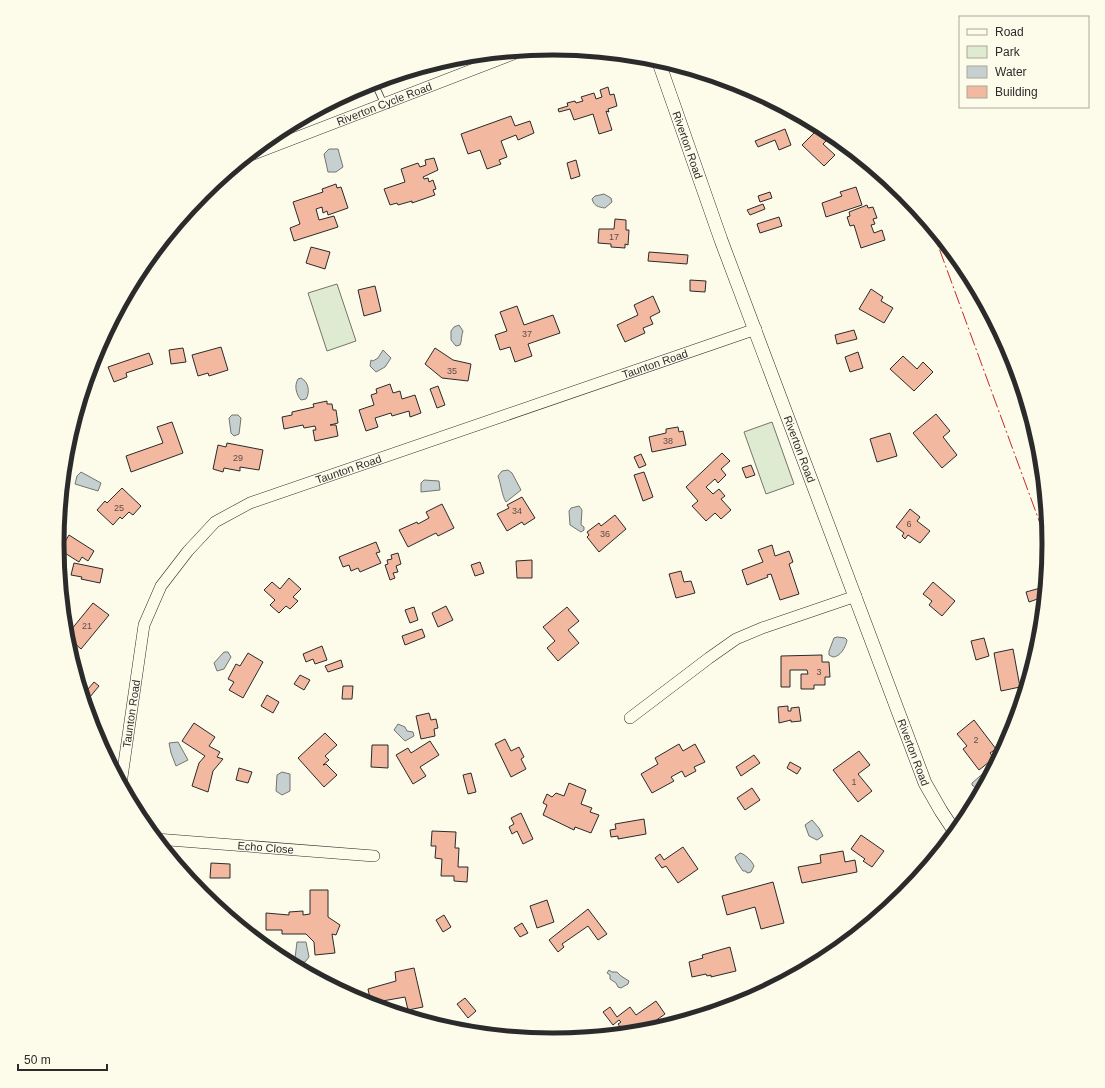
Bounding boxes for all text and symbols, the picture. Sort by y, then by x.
legend [959,16,1089,108]
text: Road [995,25,1024,39]
text: Park [995,45,1021,59]
text: Water [995,65,1027,79]
street label: Riverton Cycle Road [335,80,433,128]
text: Building [995,85,1038,99]
street label: Riverton Road [670,110,705,180]
house number: 17 [609,232,619,242]
house number: 37 [522,329,532,339]
street label: Taunton Road [621,347,689,381]
house number: 35 [447,366,457,376]
street label: Riverton Road [782,414,818,484]
house number: 38 [663,436,673,446]
street label: Taunton Road [314,452,383,486]
house number: 29 [233,453,243,463]
house number: 25 [114,503,124,513]
house number: 34 [512,506,522,516]
house number: 6 [906,519,912,529]
house number: 36 [600,529,610,539]
house number: 21 [82,621,92,631]
house number: 3 [816,667,822,677]
street label: Taunton Road [120,679,142,749]
street label: Riverton Road [895,717,931,787]
house number: 2 [973,735,979,745]
house number: 1 [851,777,857,787]
street label: Echo Close [237,839,294,856]
scale bar [18,1046,107,1072]
text: 50 m [24,1053,51,1067]

